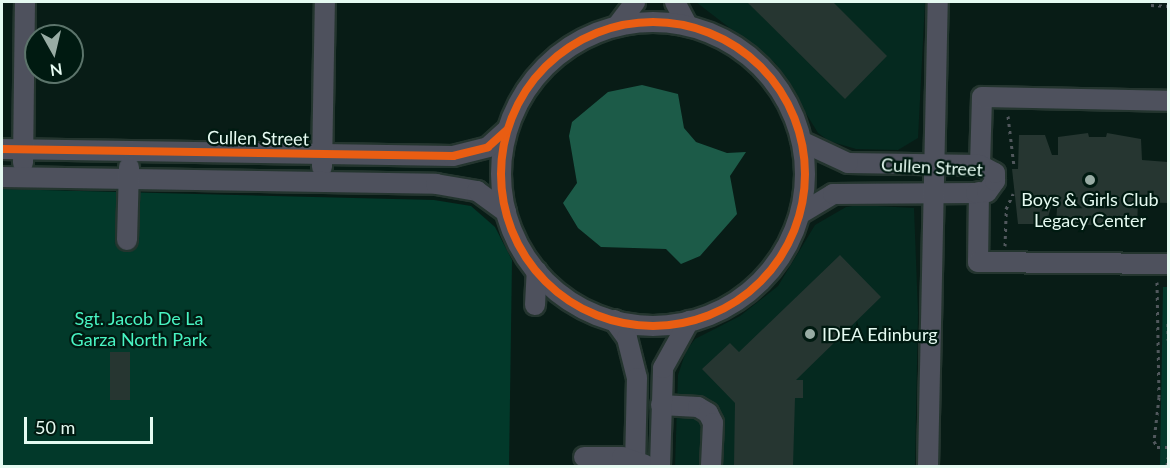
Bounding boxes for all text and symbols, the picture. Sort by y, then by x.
north arrow [24,24,84,84]
text: N [49,60,64,81]
street label: Cullen Street [207,126,309,150]
street label: Cullen Street [881,154,983,180]
marker: Boys & Girls Club Legacy Center [1083,173,1097,187]
place label: Boys & Girls Club Legacy Center [1021,189,1159,232]
park label: Sgt. Jacob De La Garza North Park [71,308,207,350]
place label: IDEA Edinburg [822,323,938,345]
marker: IDEA Edinburg [803,327,817,341]
scale bar [27,405,156,443]
text: 50 m [35,416,75,438]

